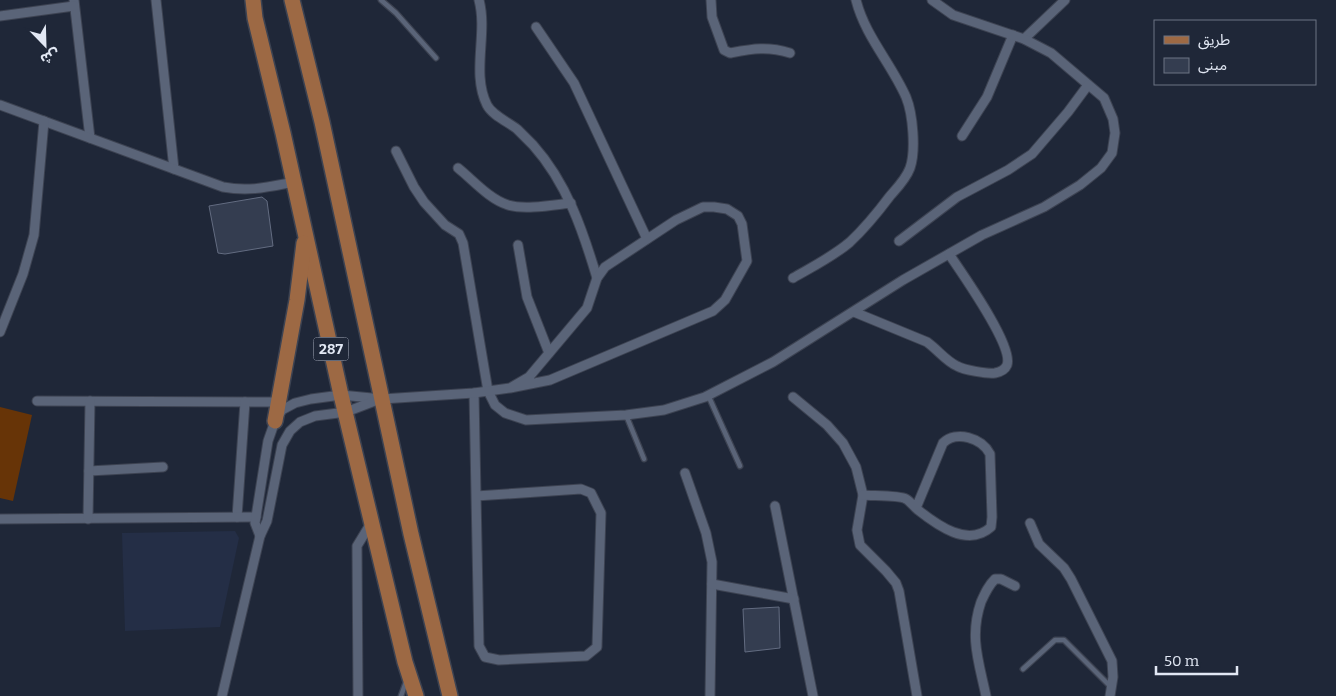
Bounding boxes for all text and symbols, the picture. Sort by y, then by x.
north arrow [20,20,70,70]
legend [1154,20,1316,85]
text: طريق [1198,31,1230,50]
text: ش [38,45,62,68]
text: مبنى [1198,56,1227,74]
road number: 287 [314,338,348,360]
scale bar [1156,644,1237,676]
text: 50 m [1164,652,1200,670]

